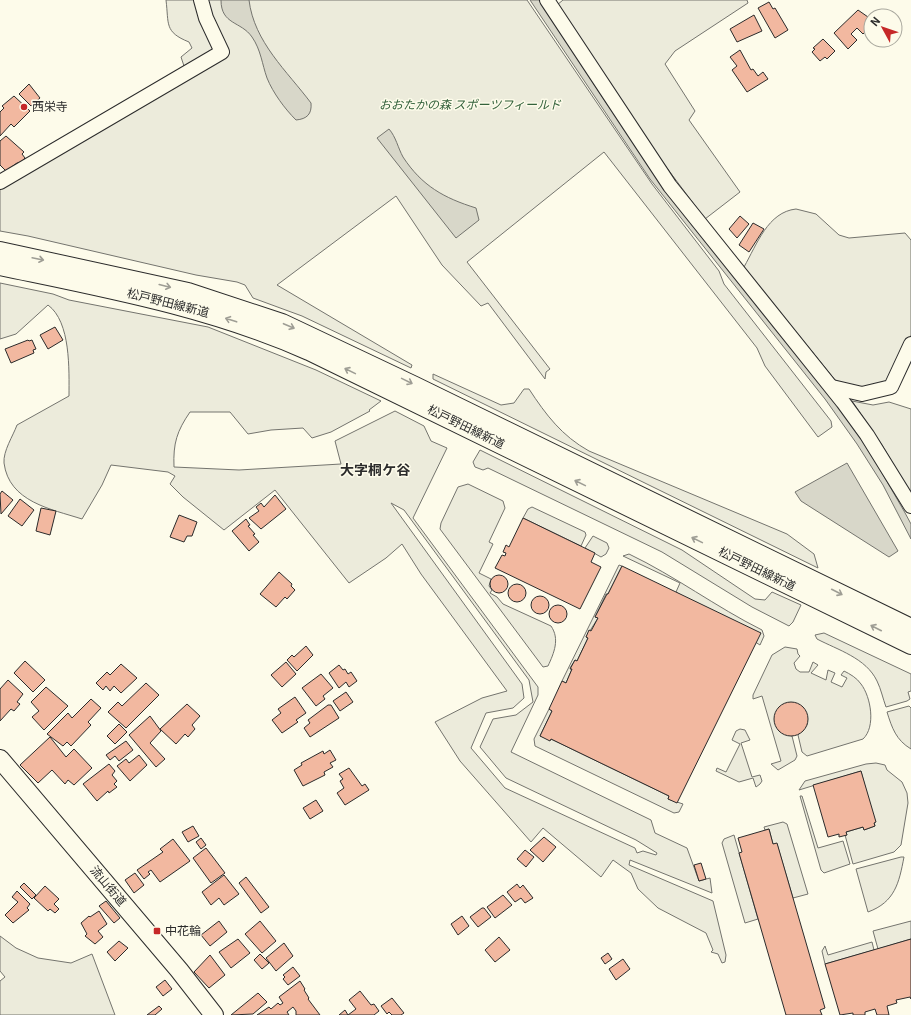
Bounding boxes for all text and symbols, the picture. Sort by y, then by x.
north arrow [863,8,903,48]
text: N [866,13,883,29]
park label: おおたかの森 スポーツフィールド [379,95,562,112]
place label: 西栄寺 [32,97,68,114]
marker: 西栄寺 [19,102,29,112]
one-way arrow [31,256,44,264]
street label: 松戸野田線新道 [126,283,211,320]
one-way arrow [159,283,172,290]
one-way arrow [224,316,237,323]
one-way arrow [283,323,295,330]
one-way arrow [345,367,357,374]
one-way arrow [400,378,412,385]
street label: 松戸野田線新道 [425,400,508,452]
district label: 大字桐ケ谷 [340,459,411,479]
one-way arrow [575,479,587,486]
one-way arrow [692,536,704,543]
street label: 松戸野田線新道 [716,542,799,594]
one-way arrow [830,588,842,596]
one-way arrow [870,623,882,631]
street label: 流山街道 [87,861,131,909]
place label: 中花輪 [165,921,201,938]
marker: 中花輪 [152,926,162,936]

